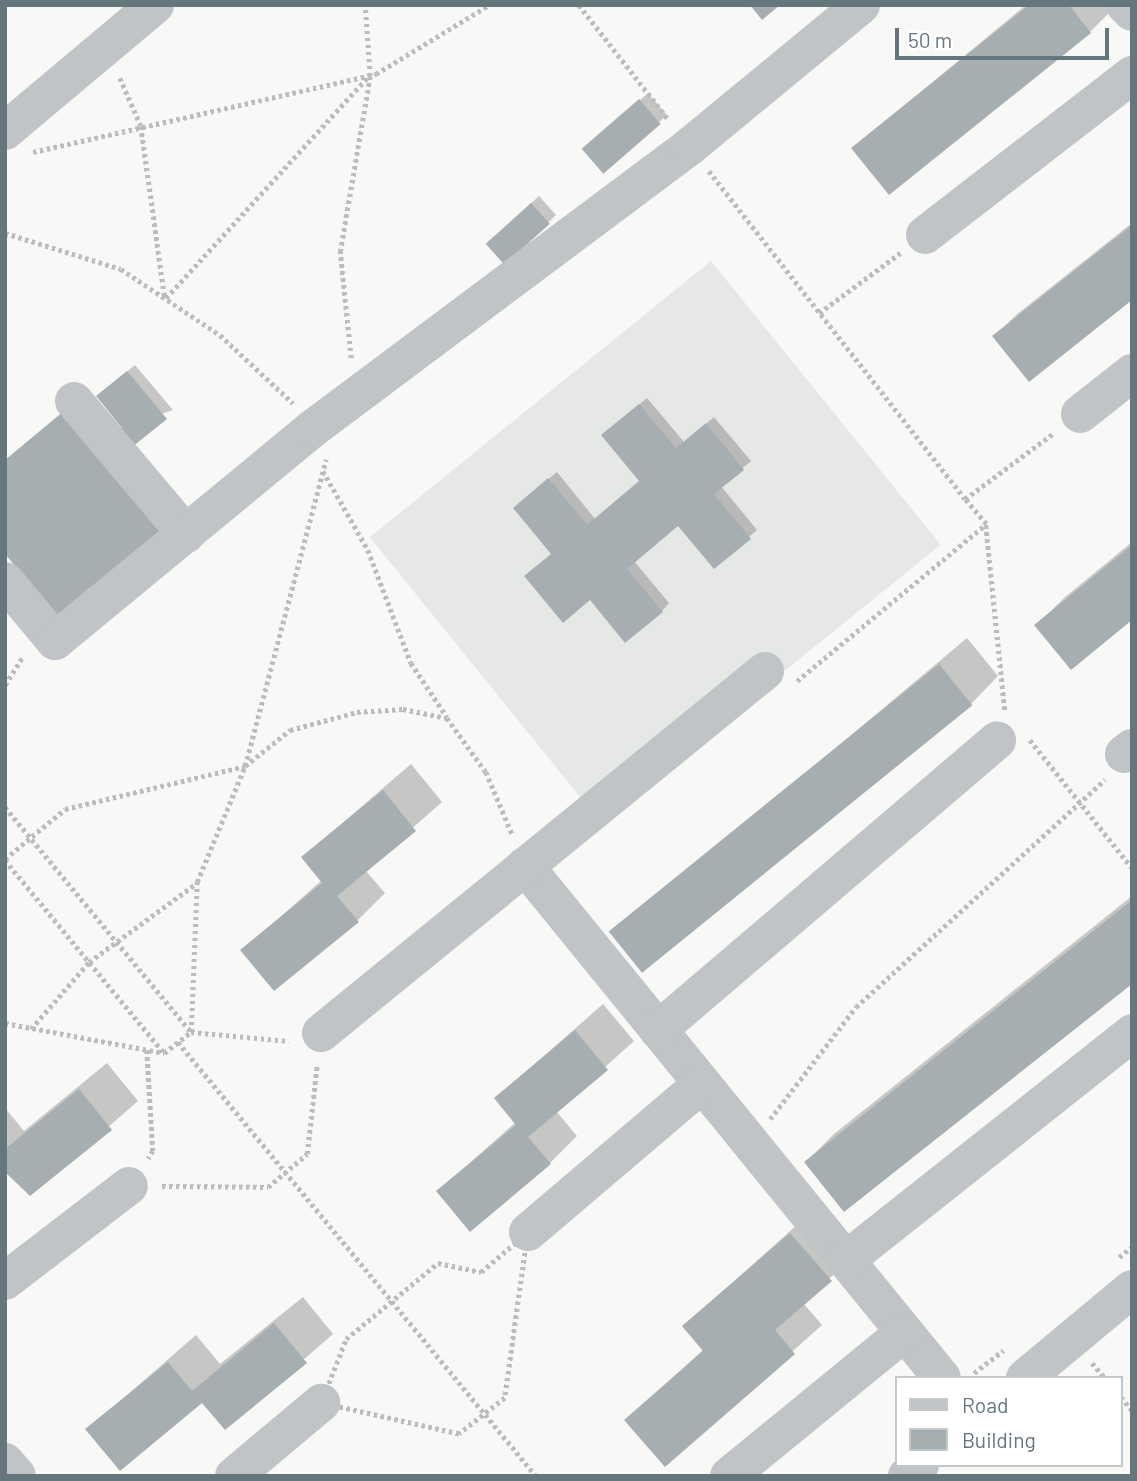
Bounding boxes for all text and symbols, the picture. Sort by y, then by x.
scale bar [899,14,1112,58]
text: 50 m [908,27,952,52]
legend [895,1376,1123,1467]
text: Road [962,1392,1008,1417]
text: Building [962,1427,1036,1452]

